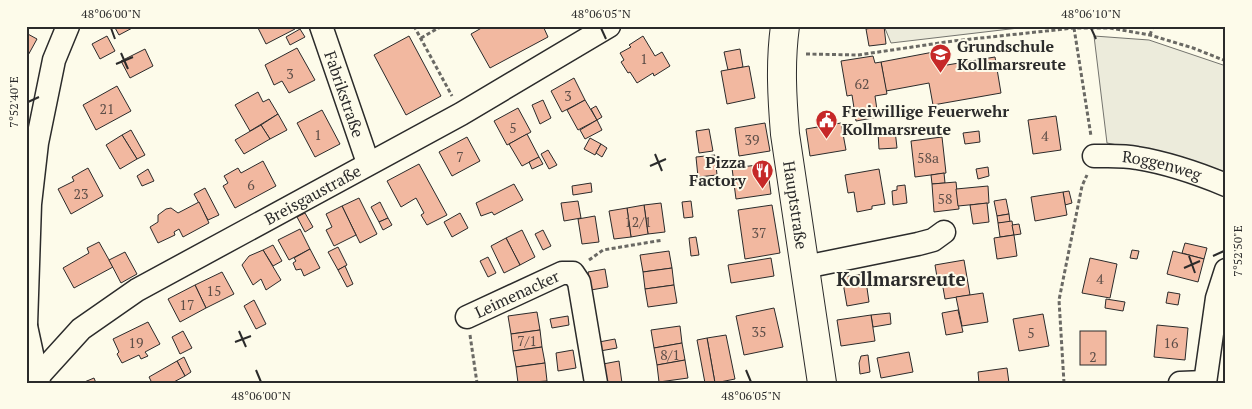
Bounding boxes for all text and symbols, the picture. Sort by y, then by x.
text: 48°06'00"N [81,6,141,21]
text: 48°06'05"N [571,6,631,21]
text: 48°06'10"N [1061,6,1121,21]
place label: Grundschule Kollmarsreute [957,35,1066,75]
school or university icon: Grundschule Kollmarsreute [929,43,953,74]
street label: Fabrikstraße [319,48,369,140]
house number: 1 [640,49,648,68]
house number: 3 [286,64,294,83]
house number: 62 [855,74,869,93]
text: 7°52'40"E [6,76,21,128]
house number: 3 [564,86,572,105]
house number: 21 [100,99,114,118]
place label: Freiwillige Feuerwehr Kollmarsreute [842,100,1009,140]
public building icon: Freiwillige Feuerwehr Kollmarsreute [814,108,838,139]
house number: 5 [509,118,517,137]
house number: 1 [314,125,322,144]
house number: 4 [1041,126,1049,145]
house number: 39 [745,130,759,149]
street label: Roggenweg [1121,145,1205,186]
house number: 7 [456,147,464,166]
house number: 58a [917,148,939,167]
place label: Pizza Factory [689,151,747,191]
street label: Breisgaustraße [260,159,365,230]
restaurant icon: Pizza Factory [750,159,774,190]
street label: Hauptstraße [778,159,813,251]
house number: 6 [247,175,255,194]
house number: 23 [74,184,88,203]
house number: 58 [938,189,952,208]
house number: 12/1 [624,212,652,231]
house number: 37 [752,223,766,242]
text: 7°52'50"E [1230,225,1245,277]
street label: Leimenacker [471,264,564,323]
district label: Kollmarsreute [836,266,966,291]
house number: 4 [1096,269,1104,288]
house number: 15 [207,281,221,300]
house number: 17 [180,295,194,314]
house number: 35 [752,322,766,341]
house number: 5 [1027,323,1035,342]
house number: 7/1 [517,331,537,350]
house number: 19 [129,333,143,352]
house number: 16 [1164,333,1179,352]
house number: 8/1 [660,345,680,364]
house number: 2 [1089,347,1097,366]
text: 48°06'00"N [231,388,291,403]
text: 48°06'05"N [721,388,781,403]

